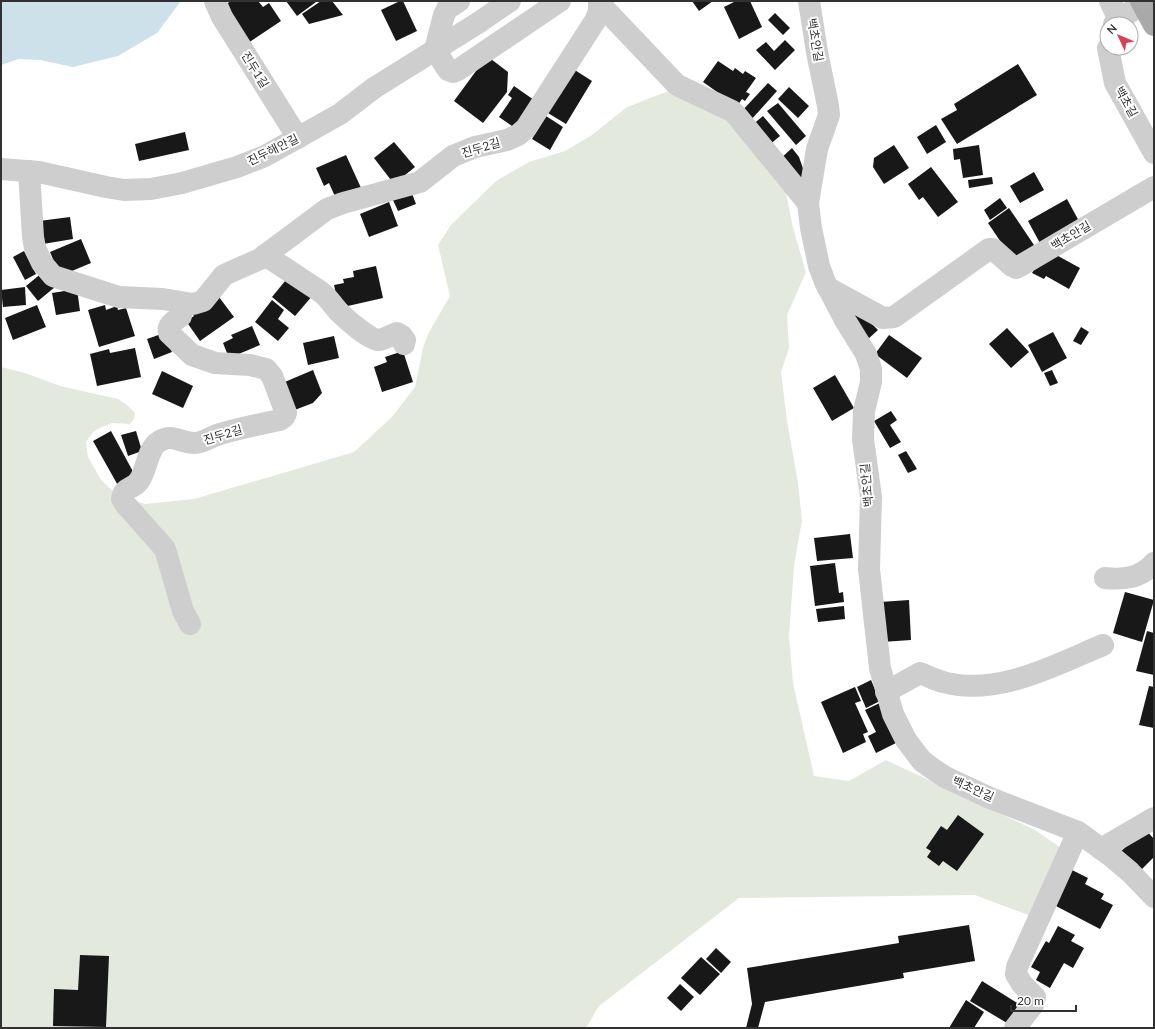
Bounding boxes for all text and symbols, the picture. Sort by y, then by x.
north arrow [1099,16,1139,56]
street label: 백초안길 [804,17,827,63]
text: N [1104,21,1119,36]
street label: 진두1길 [238,49,272,91]
street label: 백초길 [1112,84,1141,120]
street label: 진두해안길 [245,131,301,168]
street label: 진두2길 [459,134,502,161]
street label: 백초안길 [1048,218,1094,253]
street label: 진두2길 [201,421,244,448]
street label: 백초안길 [857,462,876,508]
street label: 백초안길 [950,773,996,804]
scale bar [1011,987,1076,1013]
text: 20 m [1017,993,1044,1008]

